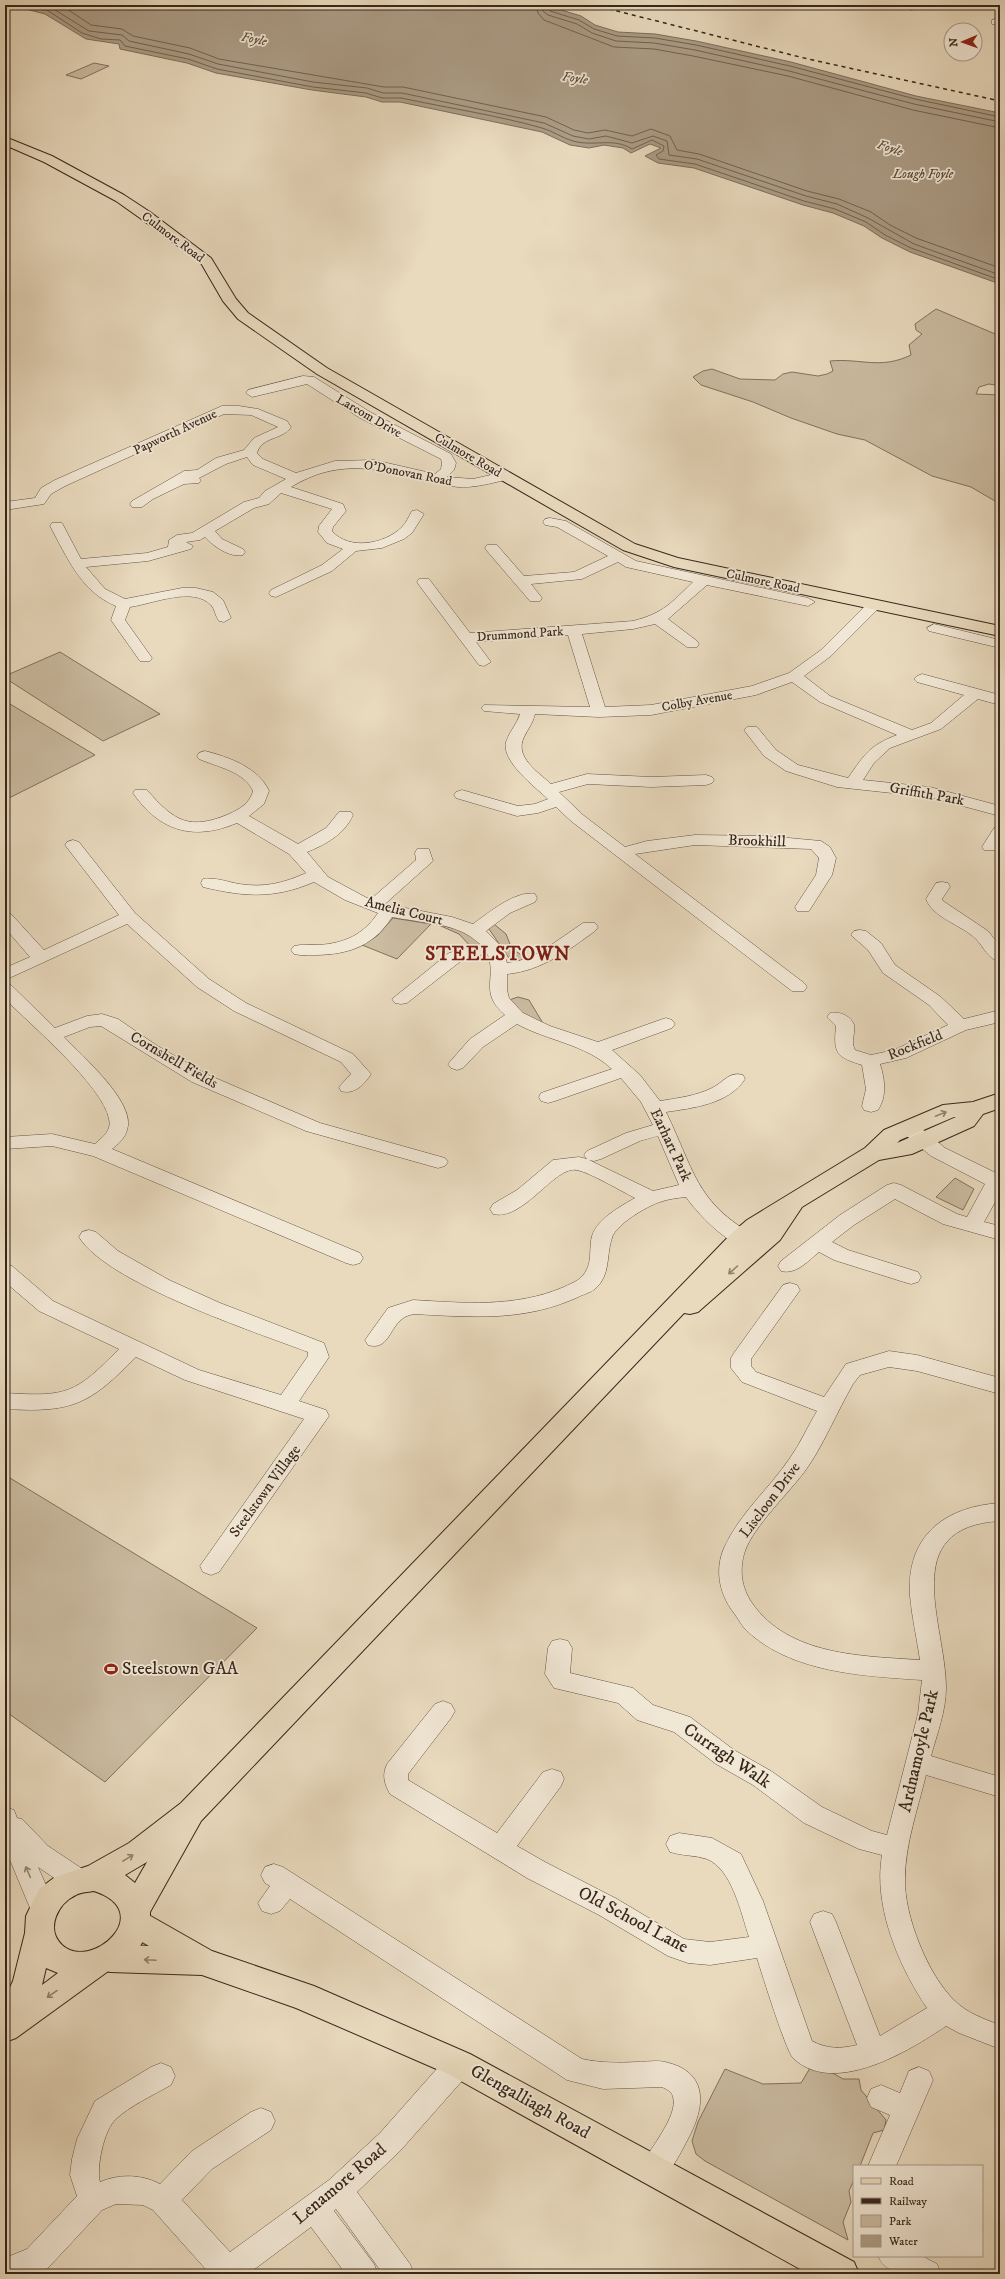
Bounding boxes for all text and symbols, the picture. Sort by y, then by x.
north arrow [943,22,983,62]
water label: Foyle [240,29,269,49]
text: N [947,38,961,47]
water label: Foyle [561,68,589,88]
water label: Foyle [875,136,905,160]
water label: Lough Foyle [892,166,954,182]
street label: Culmore Road [138,208,208,266]
street label: Larcom Drive [333,391,405,441]
street label: Papworth Avenue [131,406,219,458]
street label: Culmore Road [432,429,505,481]
street label: O'Donovan Road [363,457,454,489]
street label: Culmore Road [725,565,802,597]
street label: Drummond Park [476,623,564,645]
street label: Colby Avenue [660,687,734,715]
street label: Griffith Park [888,778,966,810]
street label: Brookhill [728,830,787,852]
street label: Amelia Court [363,892,445,930]
district label: STEELSTOWN [425,943,571,966]
street label: Rockfield [885,1025,946,1065]
street label: Cornshell Fields [127,1027,221,1093]
street label: Earhart Park [646,1105,696,1185]
one-way arrow [935,1110,947,1118]
one-way arrow [729,1265,739,1274]
street label: Steelstown Village [225,1441,305,1541]
street label: Liscloon Drive [735,1458,805,1542]
place label: Steelstown GAA [122,1658,239,1680]
sports icon: Steelstown GAA [103,1661,119,1677]
street label: Ardnamoyle Park [894,1688,944,1814]
street label: Curragh Walk [679,1719,775,1793]
one-way arrow [122,1854,134,1862]
one-way arrow [23,1867,31,1879]
street label: Old School Lane [574,1882,692,1958]
one-way arrow [144,1956,157,1963]
one-way arrow [47,1990,58,1998]
street label: Glengalliagh Road [466,2060,594,2144]
street label: Lenamore Road [289,2139,391,2229]
legend [853,2165,983,2257]
text: Road [889,2174,914,2189]
text: Railway [889,2194,927,2209]
text: Park [889,2214,911,2229]
text: Water [888,2234,918,2249]

